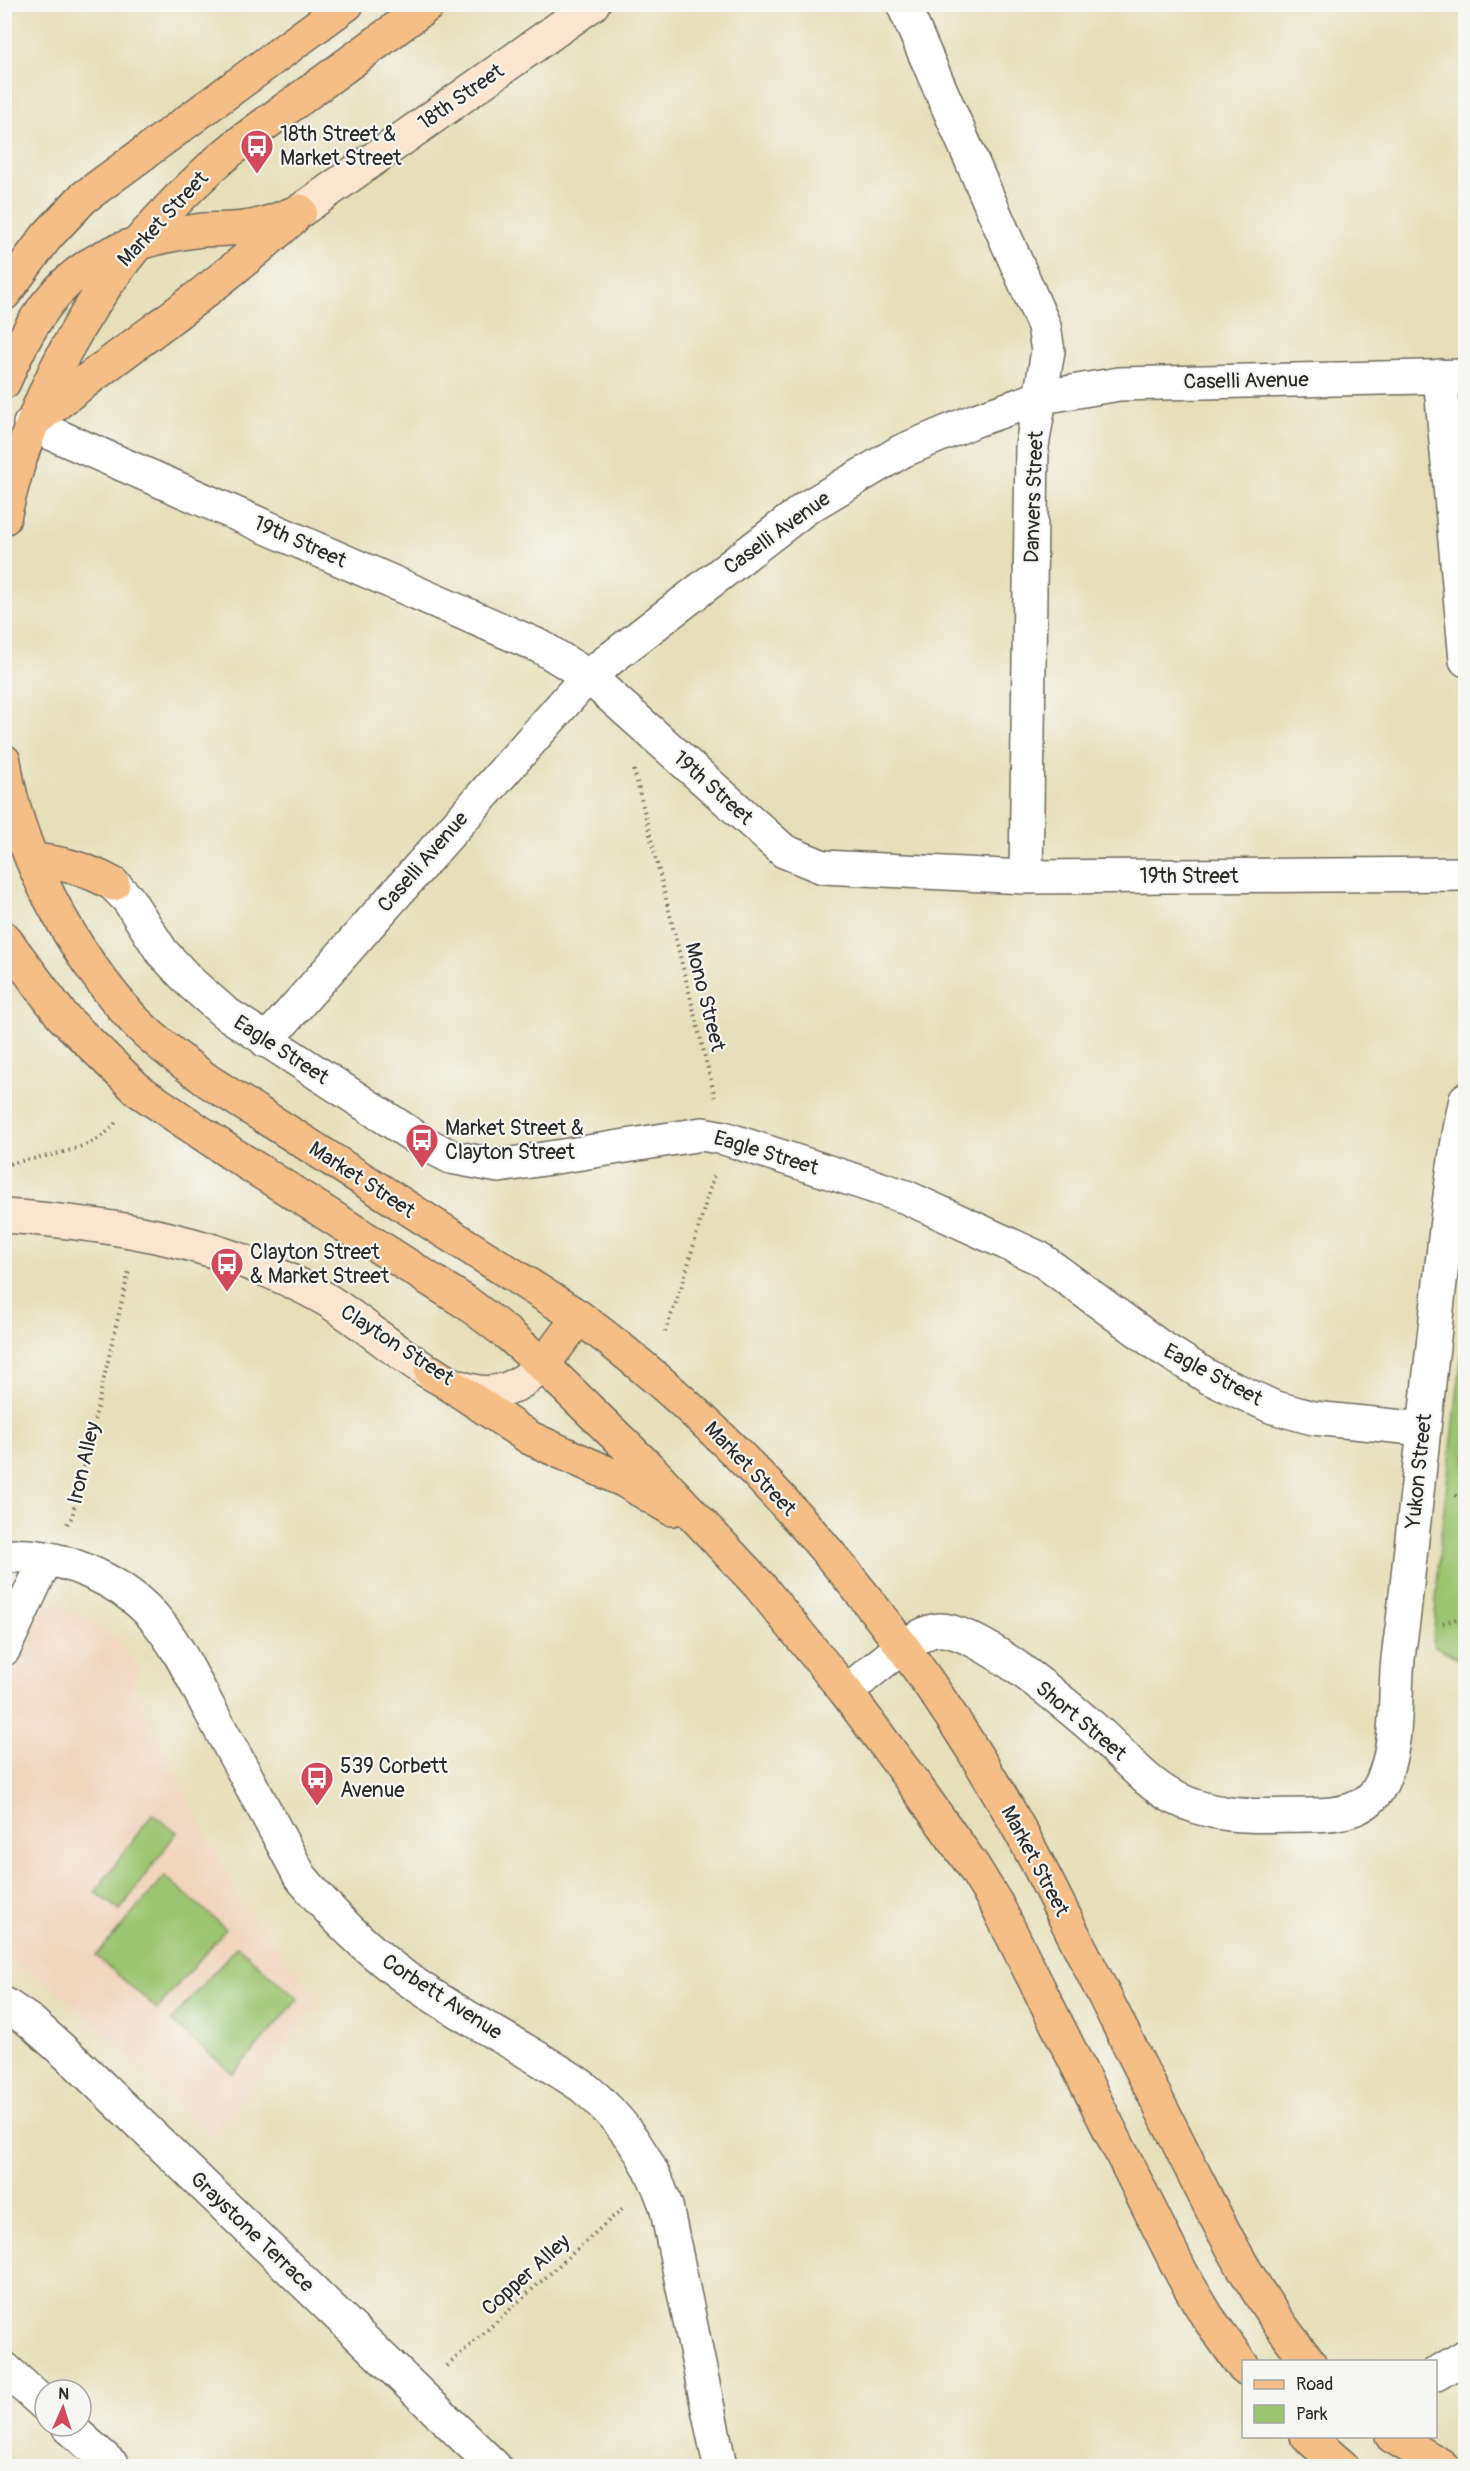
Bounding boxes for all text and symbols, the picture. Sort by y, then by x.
street label: 18th Street [413,57,510,136]
place label: 18th Street & Market Street [280,121,402,172]
bus stop icon: 18th Street & Market Street [239,128,275,175]
street label: Market Street [112,165,215,273]
street label: Caselli Avenue [1183,366,1310,396]
street label: Danvers Street [1018,430,1050,564]
street label: Caselli Avenue [718,485,836,581]
street label: 19th Street [249,510,351,575]
street label: 19th Street [667,745,759,831]
street label: Caselli Avenue [372,805,475,918]
street label: 19th Street [1140,863,1239,890]
street label: Mono Street [678,940,732,1055]
street label: Eagle Street [228,1009,334,1091]
place label: Market Street & Clayton Street [445,1115,584,1166]
bus stop icon: Market Street & Clayton Street [404,1122,440,1169]
street label: Eagle Street [710,1124,822,1182]
street label: Market Street [304,1136,421,1225]
place label: Clayton Street & Market Street [250,1239,390,1290]
bus stop icon: Clayton Street & Market Street [209,1246,245,1293]
street label: Clayton Street [335,1298,459,1392]
street label: Eagle Street [1159,1338,1268,1413]
street label: Yukon Street [1399,1412,1439,1531]
street label: Market Street [698,1416,802,1522]
street label: Iron Alley [61,1419,107,1507]
street label: Short Street [1030,1675,1133,1767]
place label: 539 Corbett Avenue [340,1753,448,1804]
bus stop icon: 539 Corbett Avenue [299,1760,335,1807]
street label: Market Street [995,1801,1076,1921]
street label: Corbett Avenue [377,1948,508,2046]
street label: Graystone Terrace [184,2166,320,2299]
street label: Copper Alley [476,2228,576,2322]
legend [1242,2360,1437,2438]
text: Road [1296,2373,1333,2396]
north arrow [33,2378,93,2438]
text: N [58,2384,70,2404]
text: Park [1296,2403,1328,2426]

